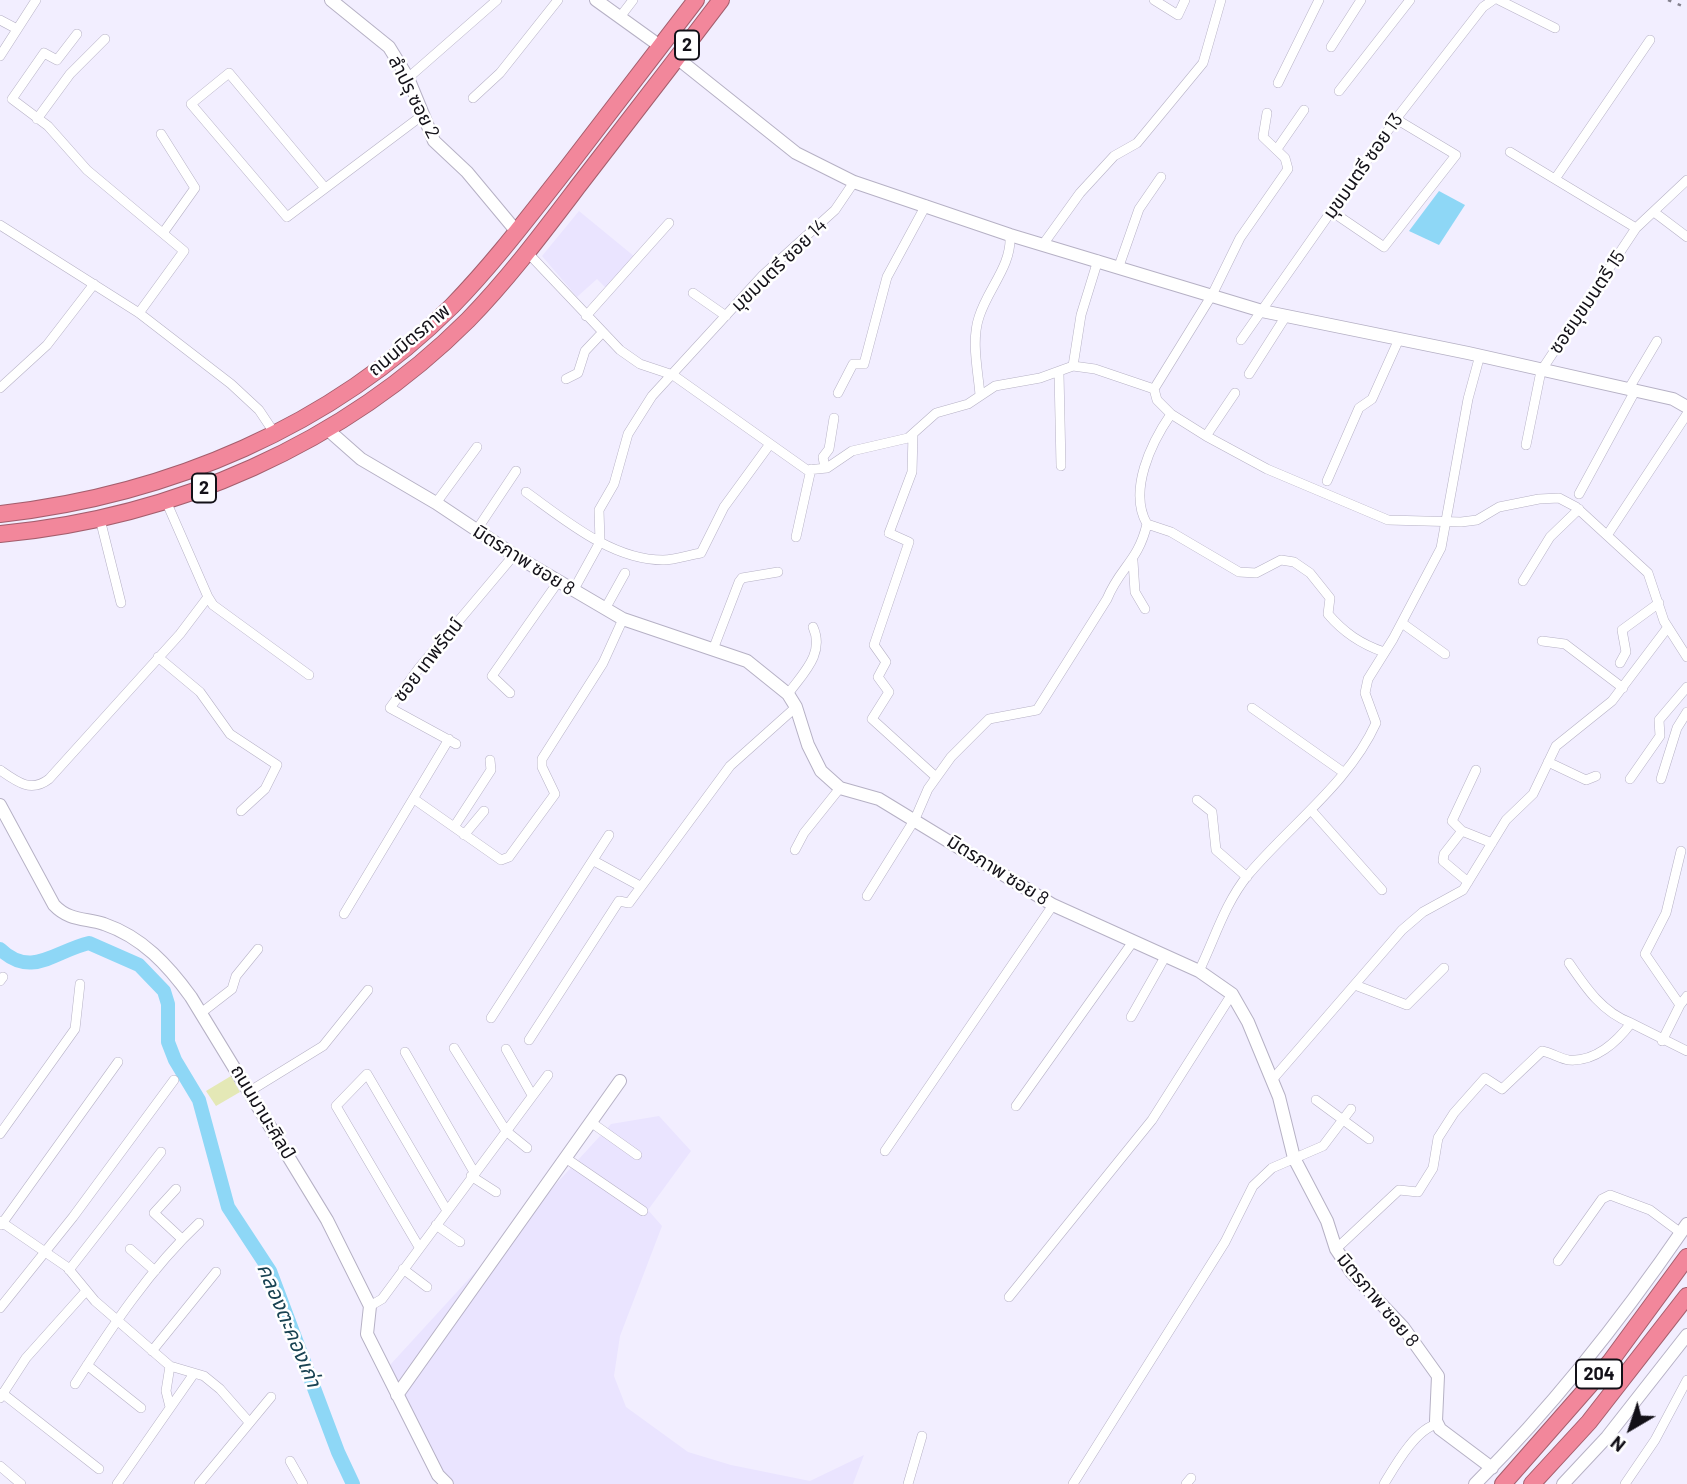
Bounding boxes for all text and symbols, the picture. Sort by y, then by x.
road number: 2 [675,31,699,60]
street label: ลำปรุ ซอย 2 [383,52,445,142]
street label: มุขมนตรี ซอย 13 [1318,109,1408,223]
street label: มุขมนตรี ซอย 14 [726,214,832,316]
street label: ซอยมุขมนตรี 15 [1544,246,1630,358]
street label: ถนนมิตรภาพ [363,299,455,381]
road number: 2 [192,474,216,502]
street label: มิตรภาพ ซอย 8 [469,520,579,600]
street label: ซอย เทพรัตน์ [388,614,468,706]
street label: มิตรภาพ ซอย 8 [943,830,1053,910]
street label: ถนนมานะศิลป์ [226,1061,300,1163]
street label: มิตรภาพ ซอย 8 [1332,1248,1424,1352]
water label: คลองตะคองเก่า [252,1259,326,1391]
road number: 204 [1576,1359,1622,1388]
north arrow [1596,1393,1666,1463]
text: N [1605,1432,1630,1458]

